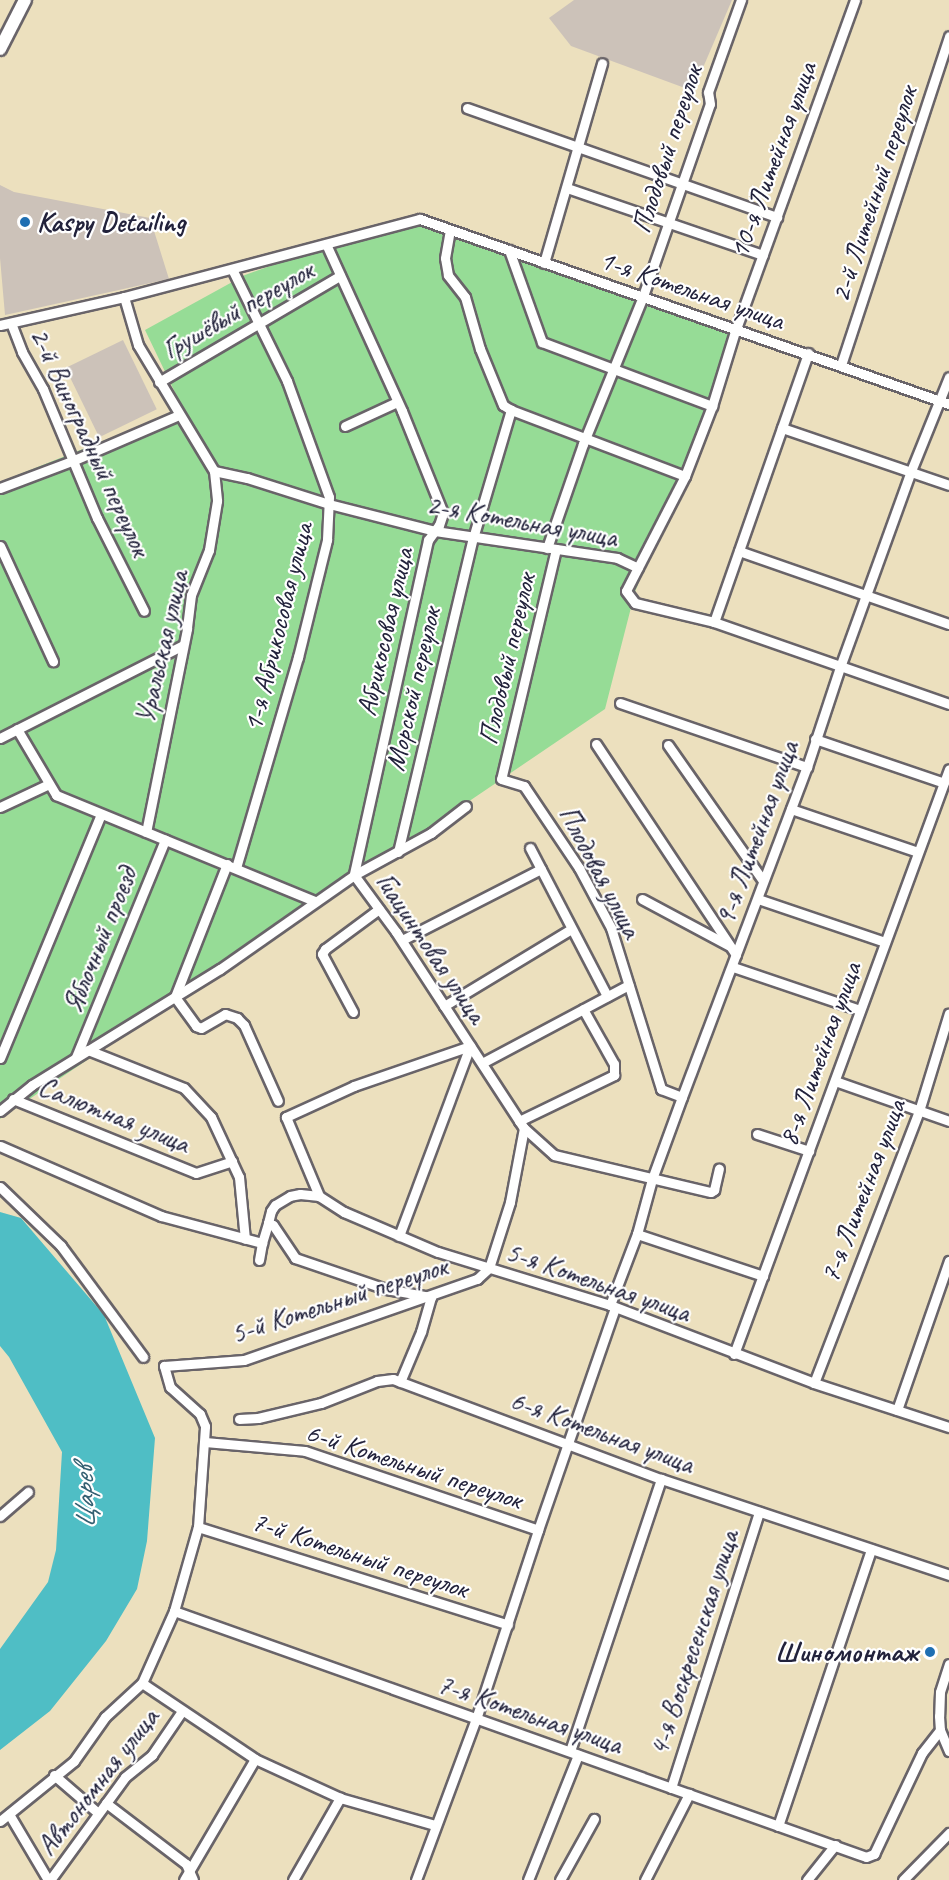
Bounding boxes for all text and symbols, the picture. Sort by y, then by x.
street label: 10-я Литейная улица [722,57,824,263]
street label: Плодовый переулок [624,61,710,237]
street label: 2-й Литейный переулок [823,82,925,306]
place label: Kaspy Detailing [37,205,185,239]
marker: Kaspy Detailing [18,215,32,229]
street label: 1-я Котельная улица [594,242,790,338]
street label: Грушёвый переулок [157,253,319,367]
street label: 2-й Виноградный переулок [22,322,158,562]
street label: 2-я Котельная улица [423,488,621,554]
street label: 1-я Абрикосовая улица [236,520,320,734]
street label: Абрикосовая улица [349,544,421,720]
street label: Уральская улица [128,567,196,727]
street label: Плодовый переулок [471,570,543,748]
street label: Морской переулок [378,604,448,774]
street label: 9-я Литейная улица [708,736,806,930]
street label: Плодовая улица [551,800,649,944]
street label: Яблочный проезд [56,862,144,1018]
street label: Гиацинтовая улица [368,866,494,1030]
street label: 8-я Литейная улица [771,957,869,1151]
street label: Салютная улица [33,1069,195,1161]
street label: 7-я Литейная улица [813,1094,913,1288]
street label: 5-я Котельная улица [500,1234,696,1330]
street label: 5-й Котельный переулок [227,1249,451,1351]
street label: 6-я Котельная улица [505,1383,699,1481]
street label: 6-й Котельный переулок [302,1415,526,1517]
water label: Царев [65,1466,103,1530]
street label: 7-й Котельный переулок [248,1504,472,1606]
street label: 4-я Воскресенская улица [642,1526,746,1760]
place label: Шиномонтаж [775,1635,918,1669]
marker: Шиномонтаж [923,1645,937,1659]
street label: 7-я Котельная улица [432,1666,628,1762]
street label: Автономная улица [30,1701,166,1863]

